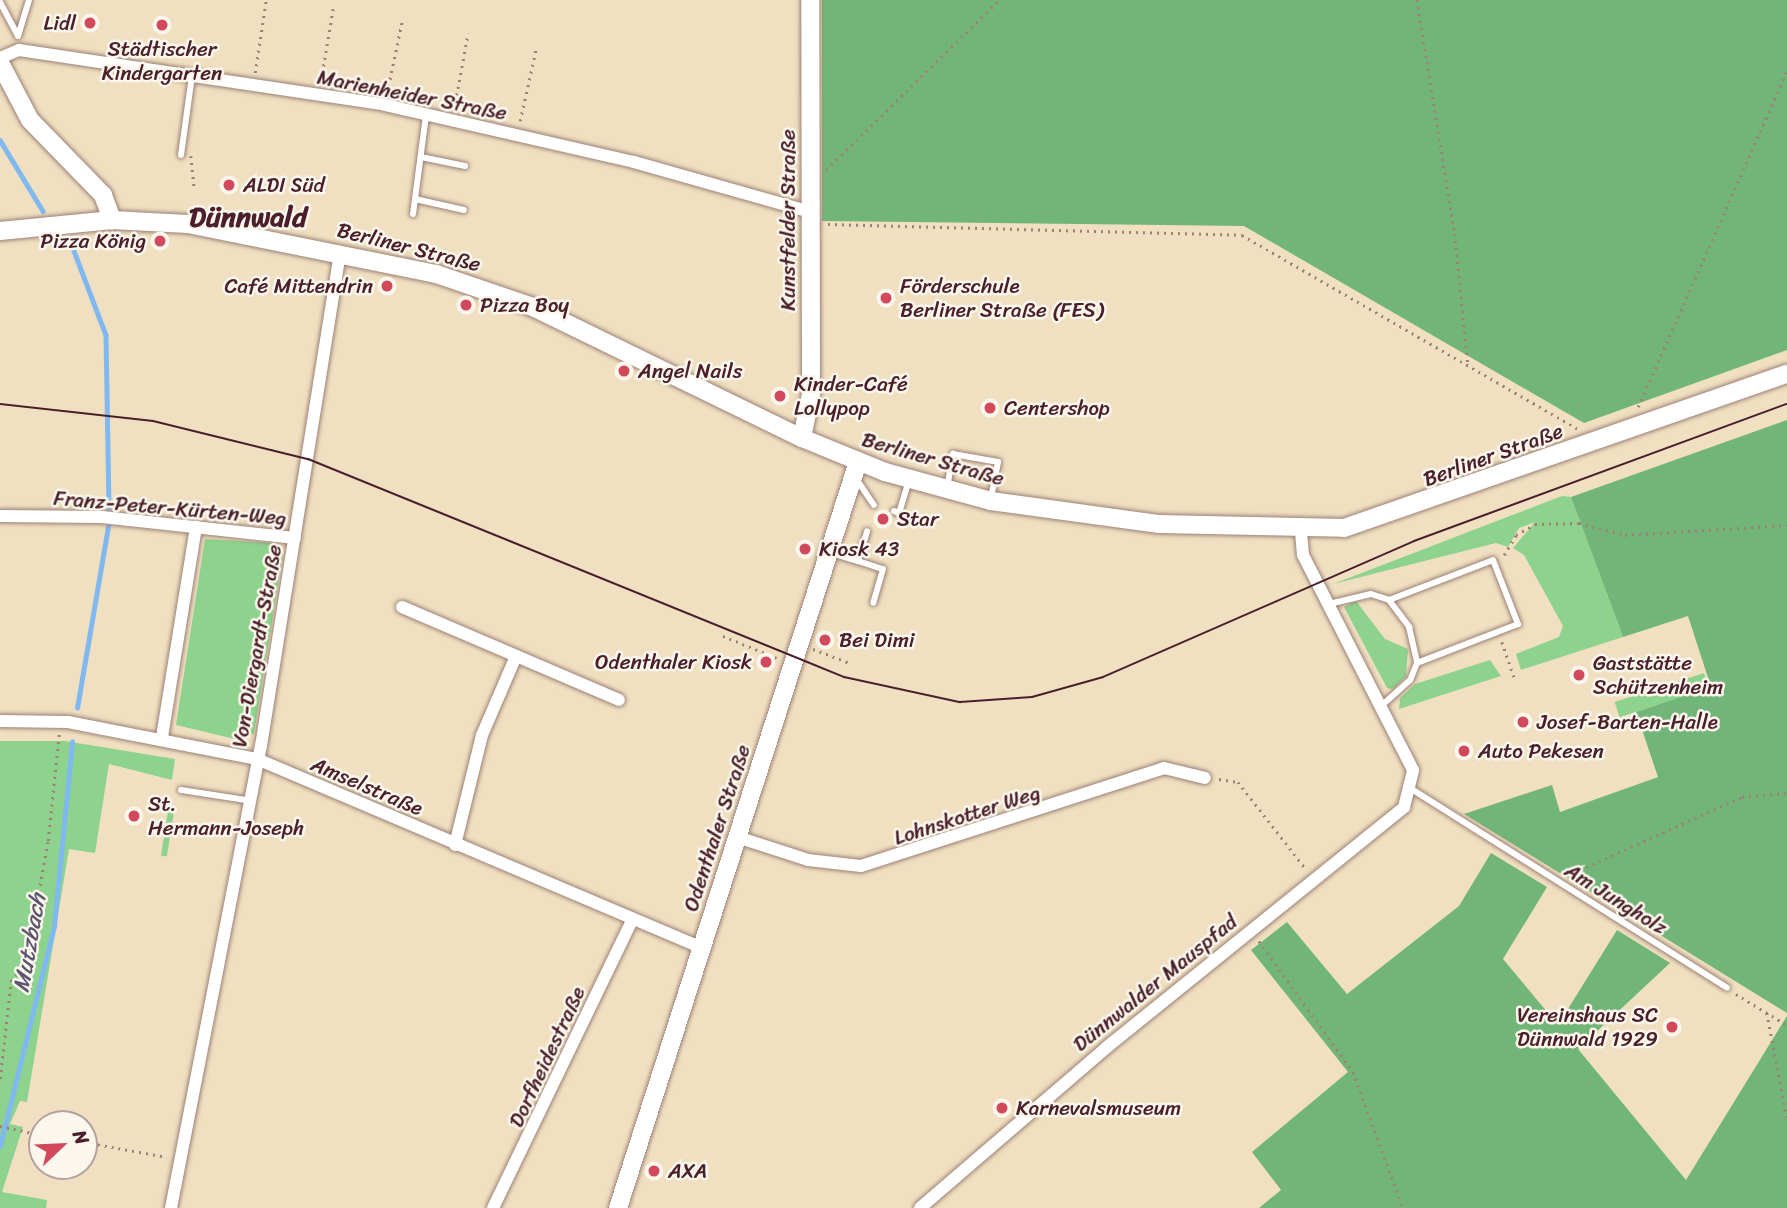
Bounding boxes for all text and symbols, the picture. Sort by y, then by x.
place label: Lidl [43,10,76,36]
marker: Lidl [82,15,98,31]
marker: Städtischer Kindergarten [154,17,170,33]
place label: Städtischer Kindergarten [102,36,222,86]
street label: Marienheider Straße [315,64,509,126]
street label: Kunstfelder Straße [775,129,801,311]
place label: ALDI Süd [243,172,326,198]
marker: ALDI Süd [221,177,237,193]
district label: Dünnwald [189,200,307,234]
street label: Berliner Straße [335,217,483,277]
place label: Pizza König [40,228,146,254]
marker: Pizza König [152,233,168,249]
place label: Café Mittendrin [225,273,373,299]
place label: Förderschule Berliner Straße (FES) [900,273,1103,323]
marker: Café Mittendrin [379,278,395,294]
marker: Förderschule Berliner Straße (FES) [878,290,894,306]
place label: Pizza Boy [480,292,569,318]
marker: Pizza Boy [458,297,474,313]
place label: Angel Nails [638,358,742,384]
marker: Angel Nails [616,363,632,379]
place label: Kinder-Café Lollypop [794,371,908,421]
marker: Kinder-Café Lollypop [772,388,788,404]
place label: Centershop [1004,395,1110,421]
marker: Centershop [982,400,998,416]
street label: Berliner Straße [1420,418,1566,492]
street label: Berliner Straße [859,427,1007,491]
street label: Franz-Peter-Kürten-Weg [53,485,287,531]
place label: Star [897,506,939,532]
marker: Star [875,511,891,527]
place label: Kiosk 43 [819,536,899,562]
marker: Kiosk 43 [797,541,813,557]
street label: Von-Diergardt-Straße [227,543,287,749]
place label: Bei Dimi [839,627,915,653]
marker: Bei Dimi [817,632,833,648]
place label: Odenthaler Kiosk [595,649,752,675]
place label: Gaststätte Schützenheim [1593,650,1723,700]
marker: Odenthaler Kiosk [758,654,774,670]
marker: Gaststätte Schützenheim [1571,667,1587,683]
place label: Josef-Barten-Halle [1537,709,1718,735]
marker: Josef-Barten-Halle [1515,714,1531,730]
place label: Auto Pekesen [1478,738,1605,764]
street label: Odenthaler Straße [678,741,756,915]
marker: Auto Pekesen [1456,743,1472,759]
street label: Amselstraße [307,751,427,821]
street label: Lohnskotter Weg [891,779,1043,851]
place label: St. Hermann-Joseph [148,791,304,841]
marker: St. Hermann-Joseph [126,808,142,824]
street label: Am Jungholz [1560,858,1672,940]
water label: Mutzbach [8,892,52,994]
street label: Dünnwalder Mauspfad [1068,909,1242,1057]
street label: Dorfheidestraße [503,983,591,1131]
place label: Vereinshaus SC Dünnwald 1929 [1517,1002,1658,1052]
marker: Vereinshaus SC Dünnwald 1929 [1664,1019,1680,1035]
place label: Karnevalsmuseum [1016,1095,1181,1121]
marker: Karnevalsmuseum [994,1100,1010,1116]
north arrow [28,1110,98,1180]
text: N [63,1125,99,1150]
place label: AXA [668,1158,707,1184]
marker: AXA [646,1163,662,1179]

